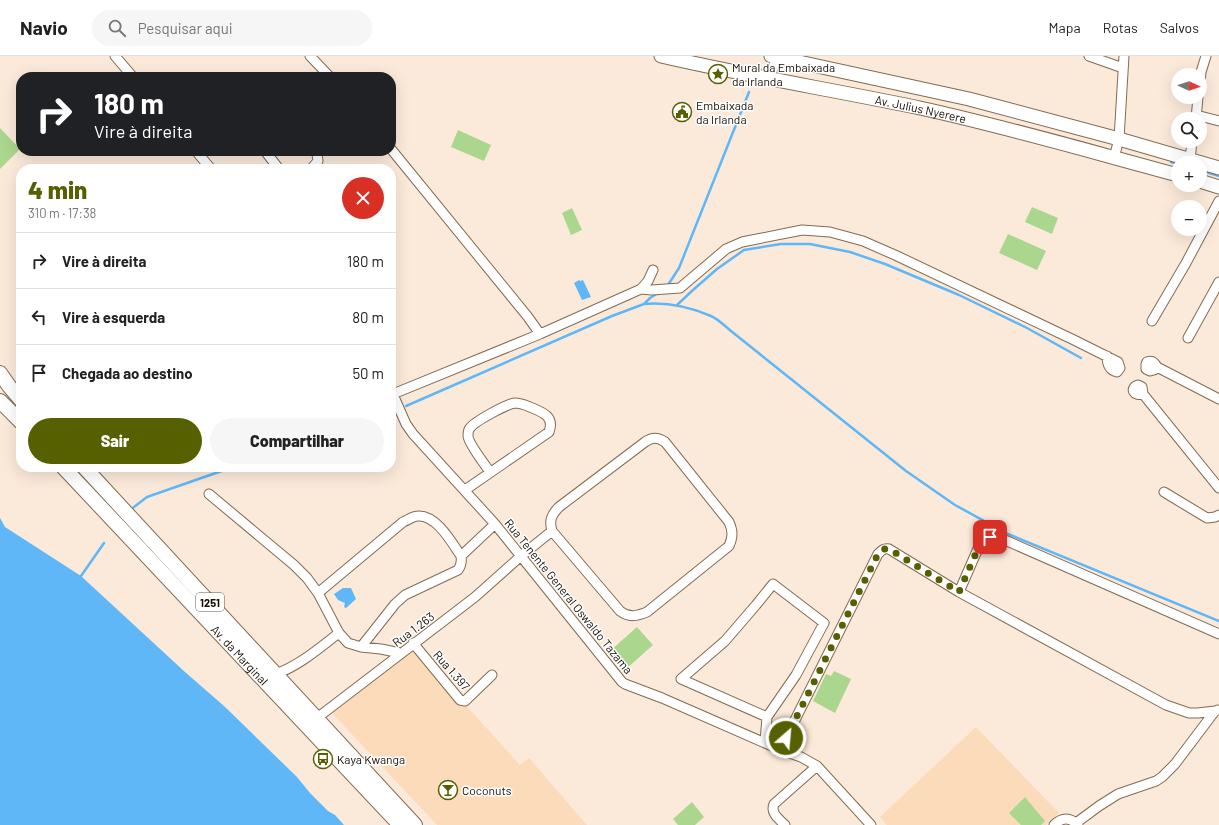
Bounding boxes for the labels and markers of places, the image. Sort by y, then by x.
place label: Mural da Embaixada da Irlanda [732,60,835,88]
place icon: Mural da Embaixada da Irlanda [707,63,729,85]
place label: Embaixada da Irlanda [696,98,753,126]
public building icon: Embaixada da Irlanda [671,101,693,123]
pin [973,520,1007,554]
bus stop icon: Kaya Kwanga [312,748,334,770]
place label: Kaya Kwanga [337,752,405,766]
bar icon: Coconuts [437,779,459,801]
place label: Coconuts [462,783,512,797]

